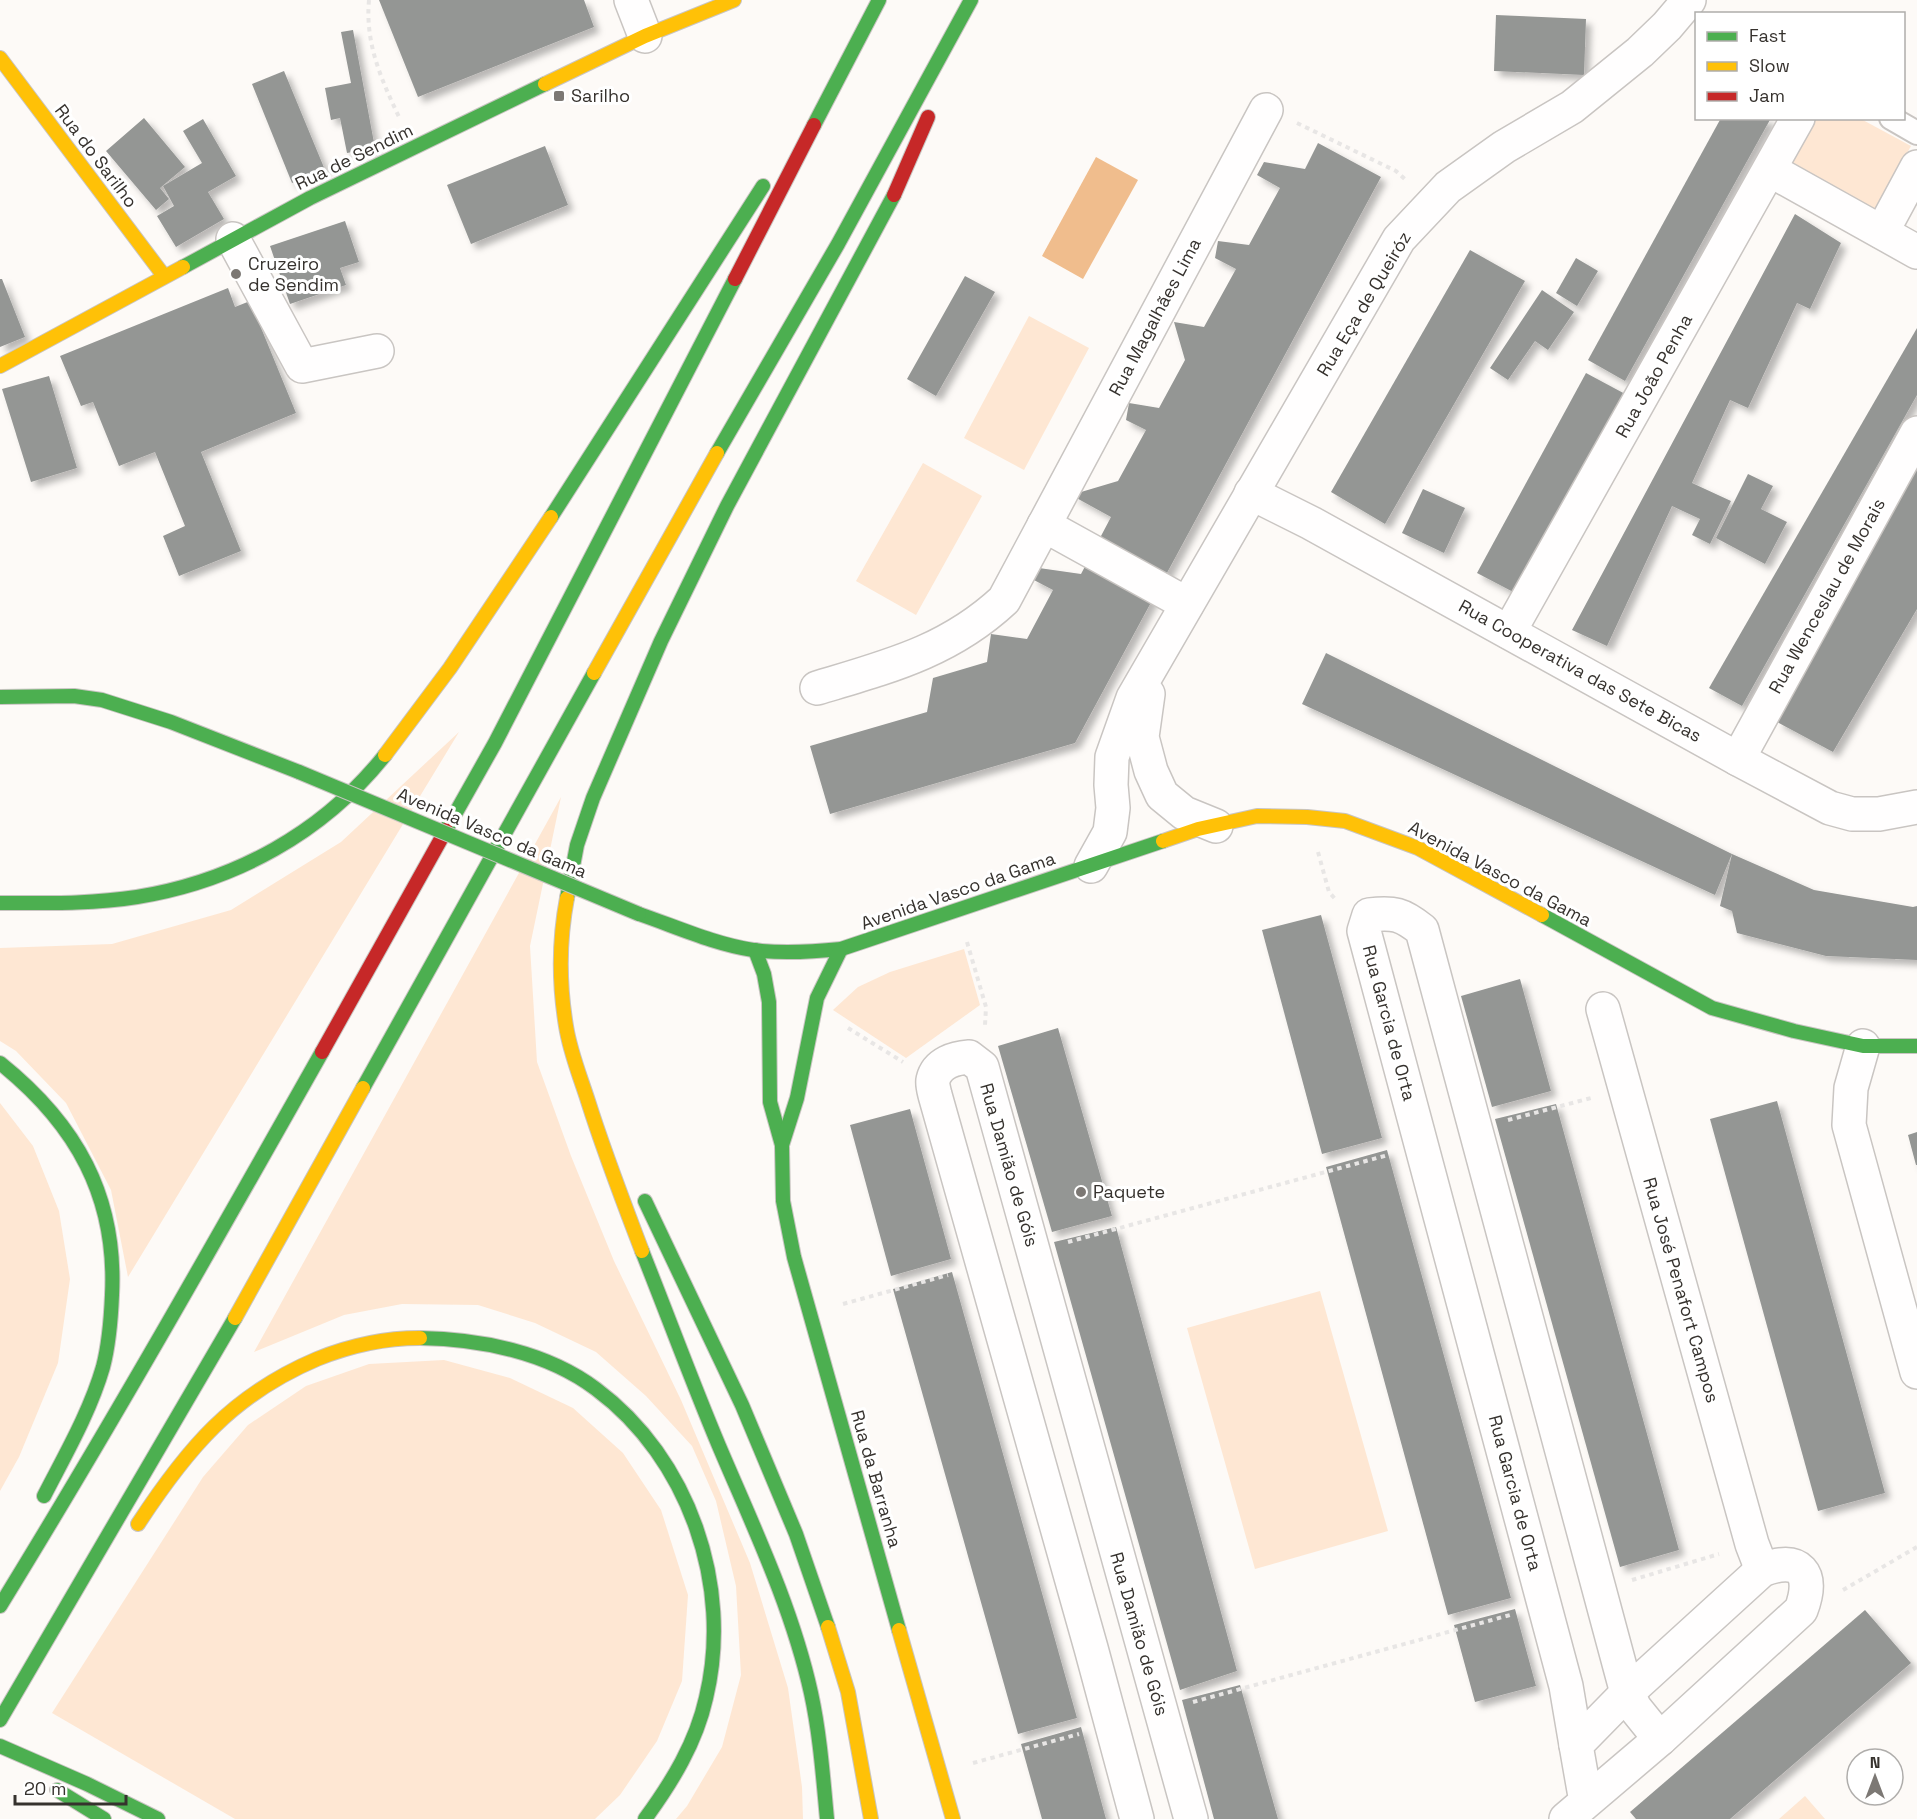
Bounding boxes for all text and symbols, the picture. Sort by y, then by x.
legend [1695,12,1905,120]
text: Fast [1749,24,1786,47]
text: Slow [1749,54,1790,77]
place label: Sarilho [571,84,630,107]
text: Jam [1749,84,1785,107]
marker: Sarilho [552,89,566,103]
street label: Rua do Sarilho [50,99,143,212]
street label: Rua de Sendim [291,118,417,195]
street label: Rua Eça de Queiróz [1311,227,1416,380]
street label: Rua Magalhães Lima [1103,234,1206,400]
place label: Cruzeiro de Sendim [248,252,339,296]
marker: Cruzeiro de Sendim [229,267,243,281]
street label: Rua João Penha [1610,310,1697,442]
street label: Rua Wenceslau de Morais [1763,494,1890,697]
street label: Rua Cooperativa das Sete Bicas [1455,594,1706,747]
street label: Avenida Vasco da Gama [394,782,591,883]
street label: Avenida Vasco da Gama [1405,815,1596,932]
street label: Avenida Vasco da Gama [858,846,1058,935]
street label: Rua Garcia de Orta [1358,942,1421,1103]
street label: Rua Damião de Góis [975,1080,1044,1249]
street label: Rua José Penafort Campos [1638,1175,1725,1405]
place label: Paquete [1093,1180,1165,1203]
marker: Paquete [1074,1185,1088,1199]
street label: Rua da Barranha [846,1407,907,1550]
street label: Rua Garcia de Orta [1484,1412,1547,1573]
street label: Rua Damião de Góis [1105,1549,1174,1718]
north arrow [1845,1747,1905,1807]
text: N [1870,1752,1880,1773]
scale bar [15,1768,126,1806]
text: 20 m [24,1777,67,1800]

